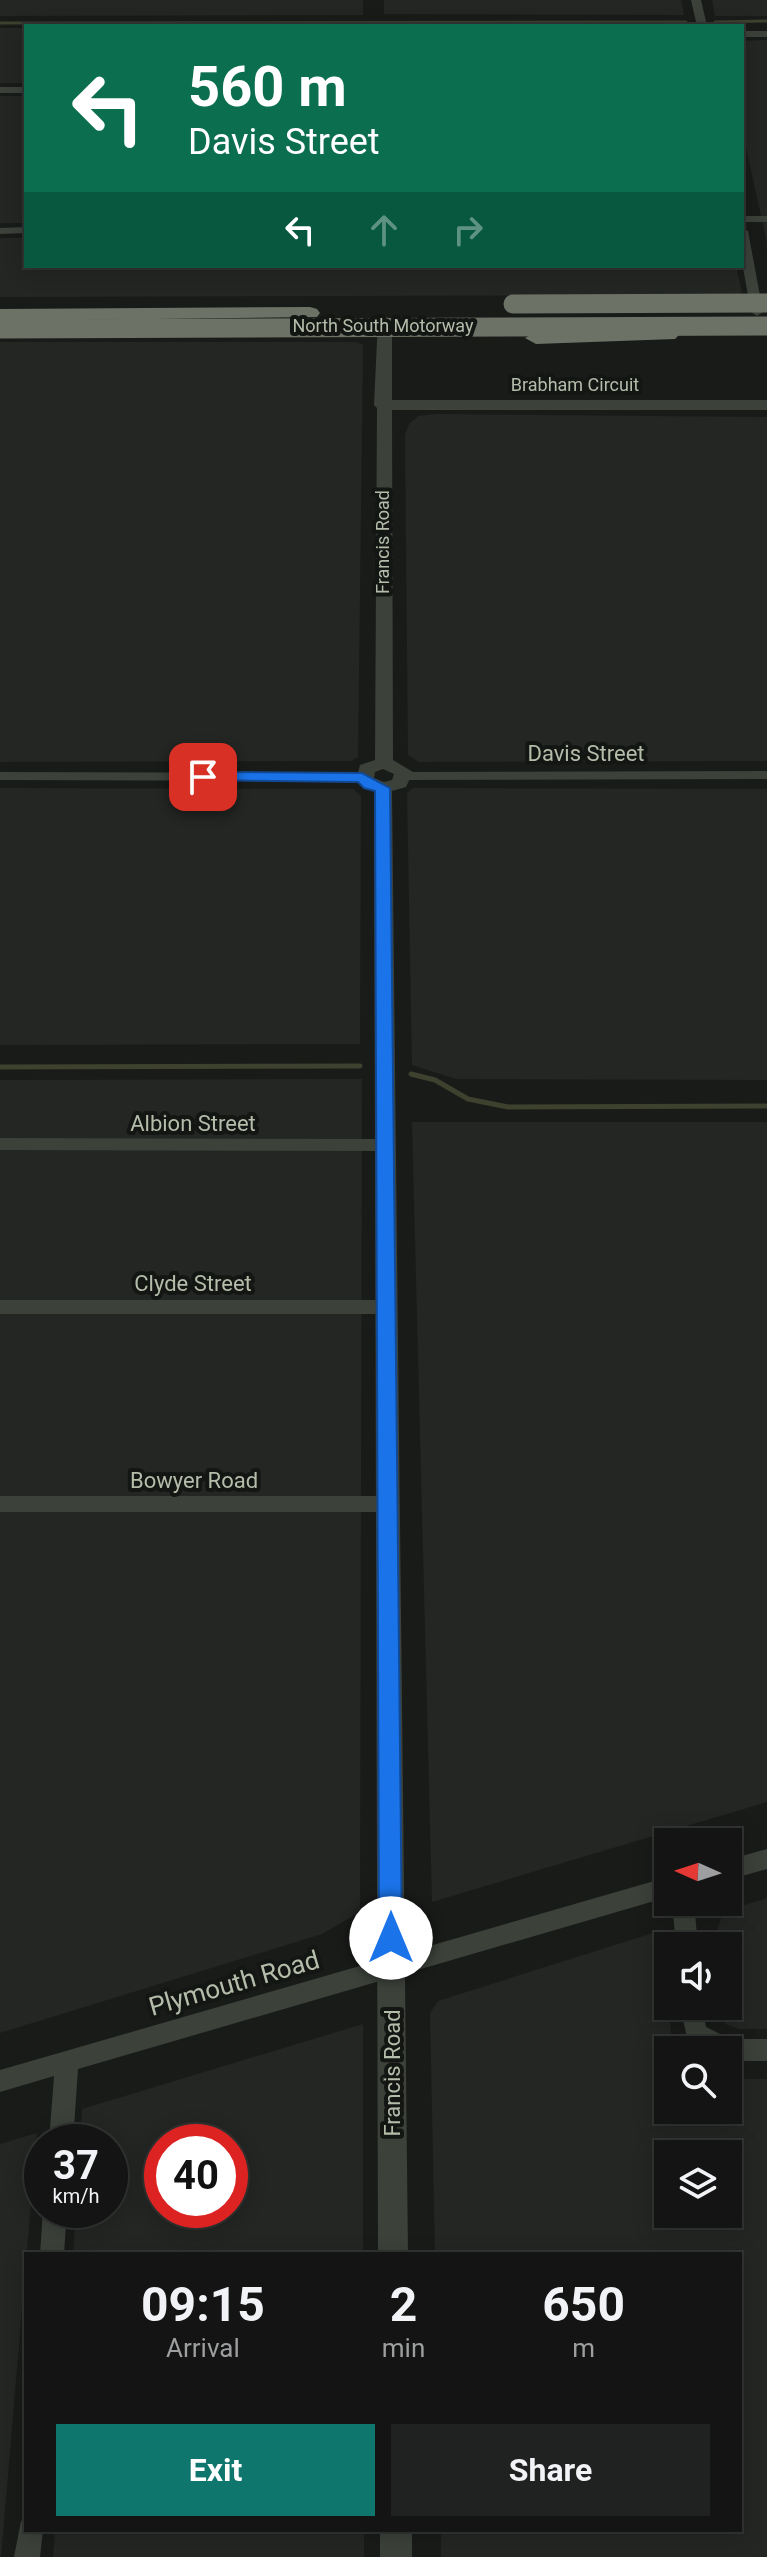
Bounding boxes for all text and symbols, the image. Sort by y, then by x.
text: 560 m [188,54,347,120]
icon: left [56,56,160,160]
text: Davis Street [188,121,380,163]
icon: left [278,208,322,252]
icon: ahead [362,208,406,252]
icon: right [446,208,490,252]
street label: North South Motorway [293,315,474,336]
street label: Brabham Circuit [511,374,639,395]
street label: Francis Road [372,490,393,594]
street label: Davis Street [527,741,645,766]
pin [169,743,237,811]
icon: arrive [181,755,225,799]
street label: Albion Street [130,1111,256,1136]
street label: Clyde Street [134,1271,252,1296]
street label: Bowyer Road [130,1468,258,1493]
north arrow [654,1828,742,1916]
map controls [654,1828,742,2228]
position arrow [349,1896,433,1980]
button: sound [654,1932,742,2020]
street label: Plymouth Road [145,1944,323,2022]
street label: Francis Road [380,2009,405,2137]
button: search [654,2036,742,2124]
speed limit sign: 40 [144,2124,248,2228]
button: layers [654,2140,742,2228]
text: 37 [53,2142,99,2189]
text: km/h [53,2184,99,2208]
text: 09:15 [141,2276,265,2333]
text: 2 [390,2276,417,2333]
text: 650 [542,2276,625,2333]
text: Arrival [166,2333,240,2363]
text: min [382,2333,425,2363]
text: m [572,2333,595,2363]
button: Exit [56,2424,375,2516]
button: Share [391,2424,710,2516]

